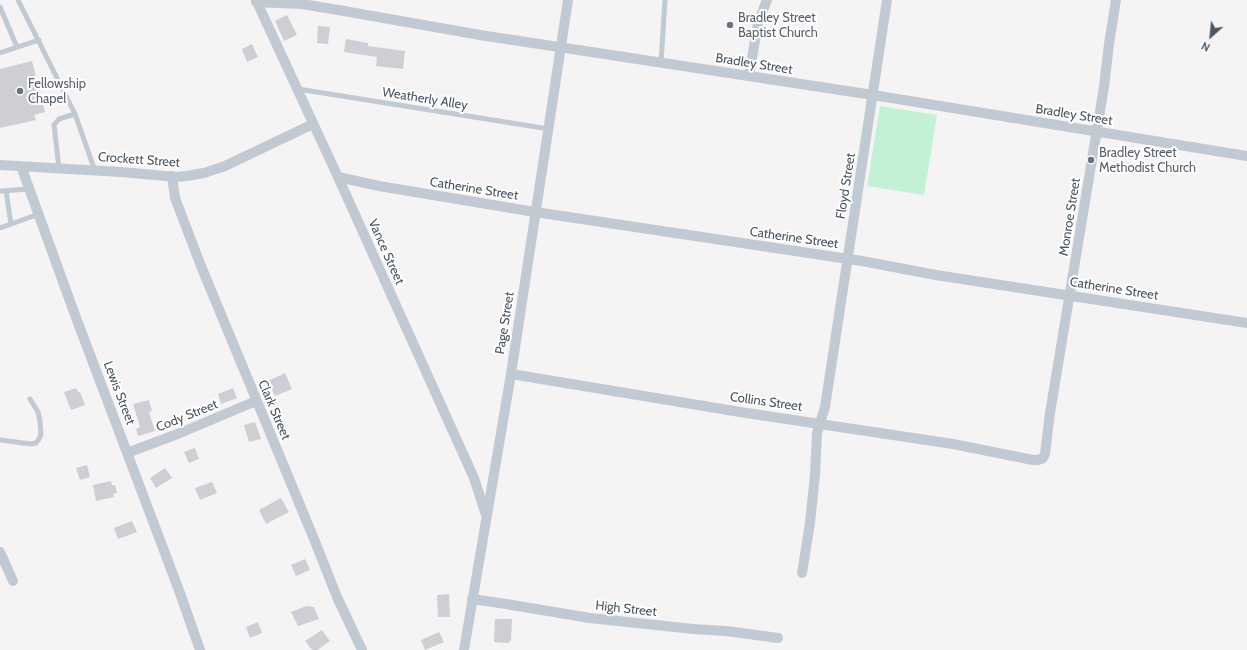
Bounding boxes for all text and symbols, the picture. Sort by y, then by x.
place label: Bradley Street Baptist Church [738,10,818,41]
north arrow [1191,16,1231,56]
marker: Bradley Street Baptist Church [725,20,735,30]
text: N [1199,39,1212,55]
street label: Bradley Street [714,50,794,78]
place label: Fellowship Chapel [28,76,86,107]
street label: Weatherly Alley [381,85,469,113]
marker: Fellowship Chapel [15,86,25,96]
street label: Bradley Street [1034,101,1114,129]
place label: Bradley Street Methodist Church [1099,145,1196,176]
street label: Crockett Street [97,149,181,171]
street label: Floyd Street [833,152,859,220]
marker: Bradley Street Methodist Church [1086,155,1096,165]
street label: Catherine Street [429,174,519,204]
street label: Monroe Street [1056,177,1084,257]
street label: Vance Street [365,217,407,287]
street label: Catherine Street [749,224,839,252]
street label: Catherine Street [1069,274,1159,304]
street label: Page Street [492,291,518,355]
street label: Lewis Street [100,359,138,427]
street label: Clark Street [254,378,294,442]
street label: Collins Street [729,389,803,415]
street label: Cody Street [154,397,220,435]
street label: High Street [595,598,657,620]

